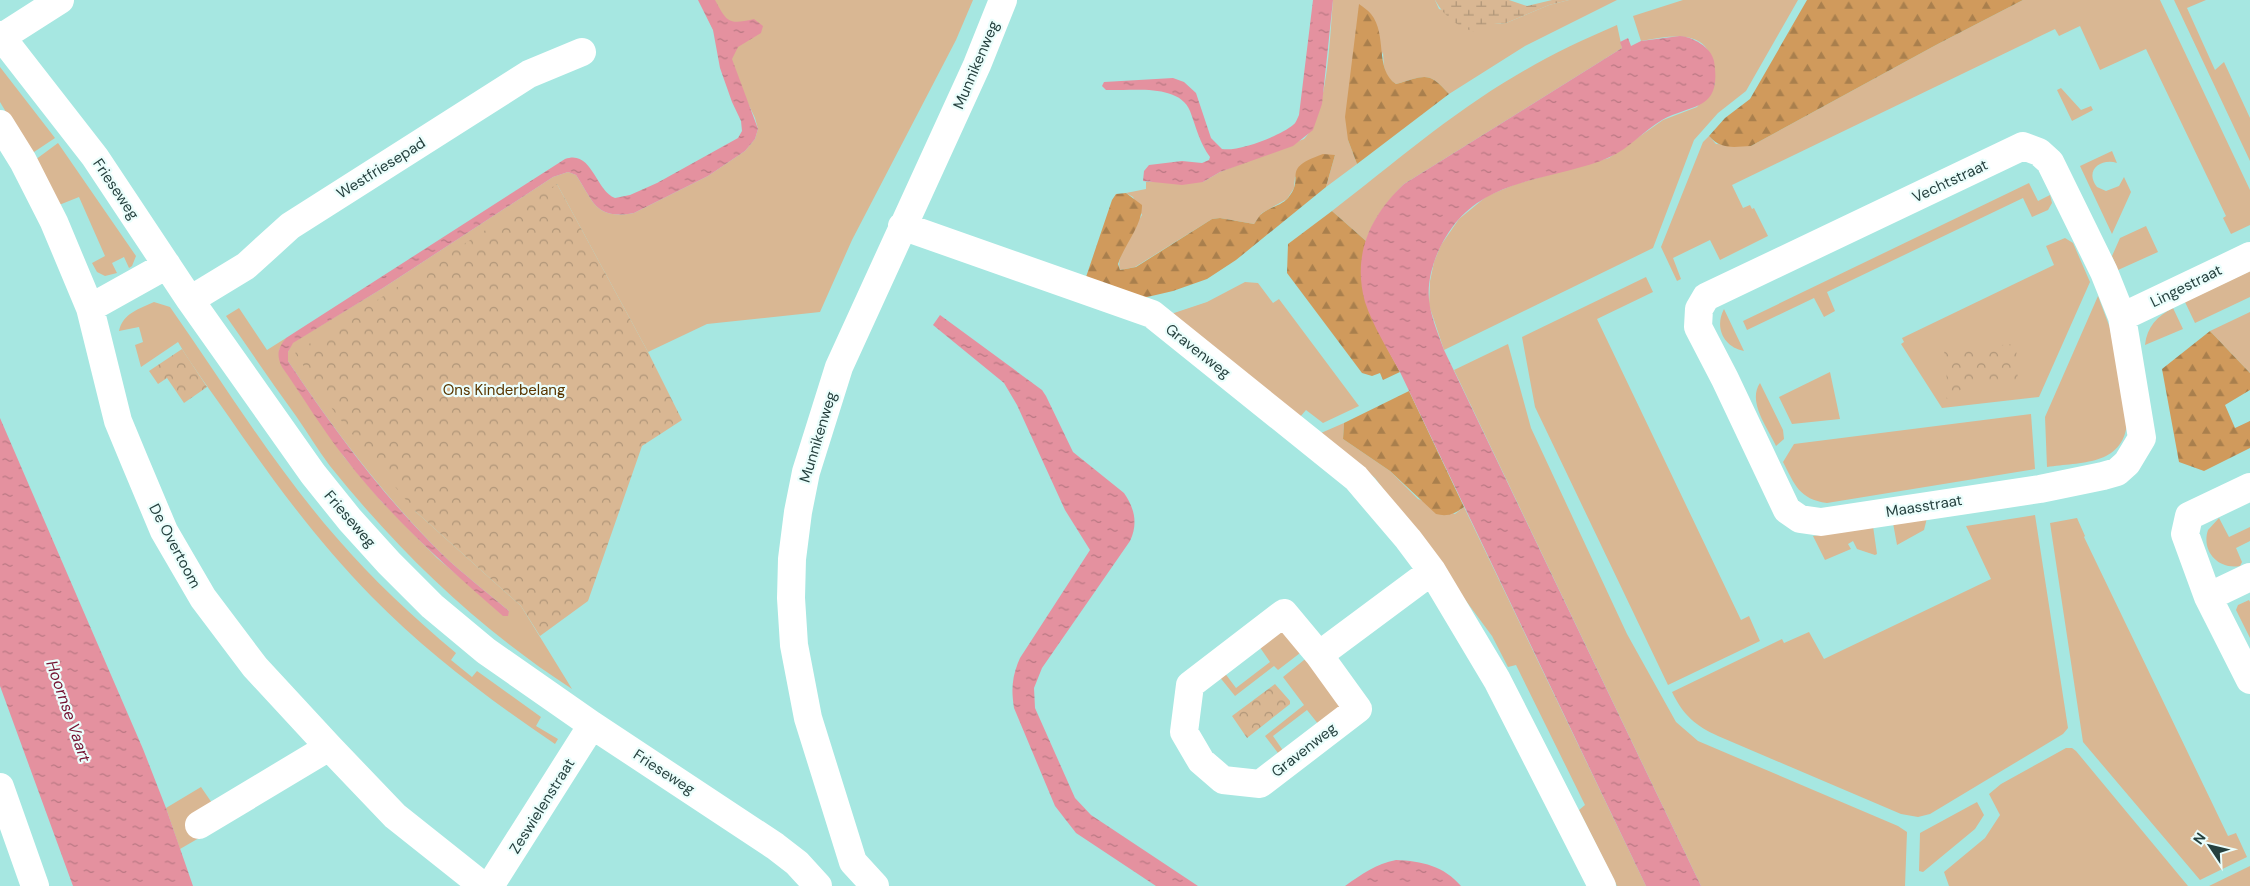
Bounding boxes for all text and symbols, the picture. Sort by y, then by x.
street label: Munnikenweg [948,18,1004,112]
street label: Westfriesepad [333,133,429,203]
street label: Frieseweg [88,155,144,223]
street label: Vechtstraat [1909,155,1991,207]
street label: Lingestraat [2147,260,2225,312]
street label: Gravenweg [1161,319,1235,383]
park label: Ons Kinderbelang [443,380,565,400]
street label: Munnikenweg [795,389,841,485]
street label: Frieseweg [320,486,380,552]
street label: Maasstraat [1884,490,1964,522]
street label: De Overtoom [144,500,206,592]
water label: Hoornse Vaart [41,658,96,766]
street label: Gravenweg [1267,718,1341,782]
street label: Frieseweg [629,745,699,799]
street label: Zeswielenstraat [505,755,579,857]
north arrow [2185,821,2235,871]
text: N [2189,829,2210,848]

